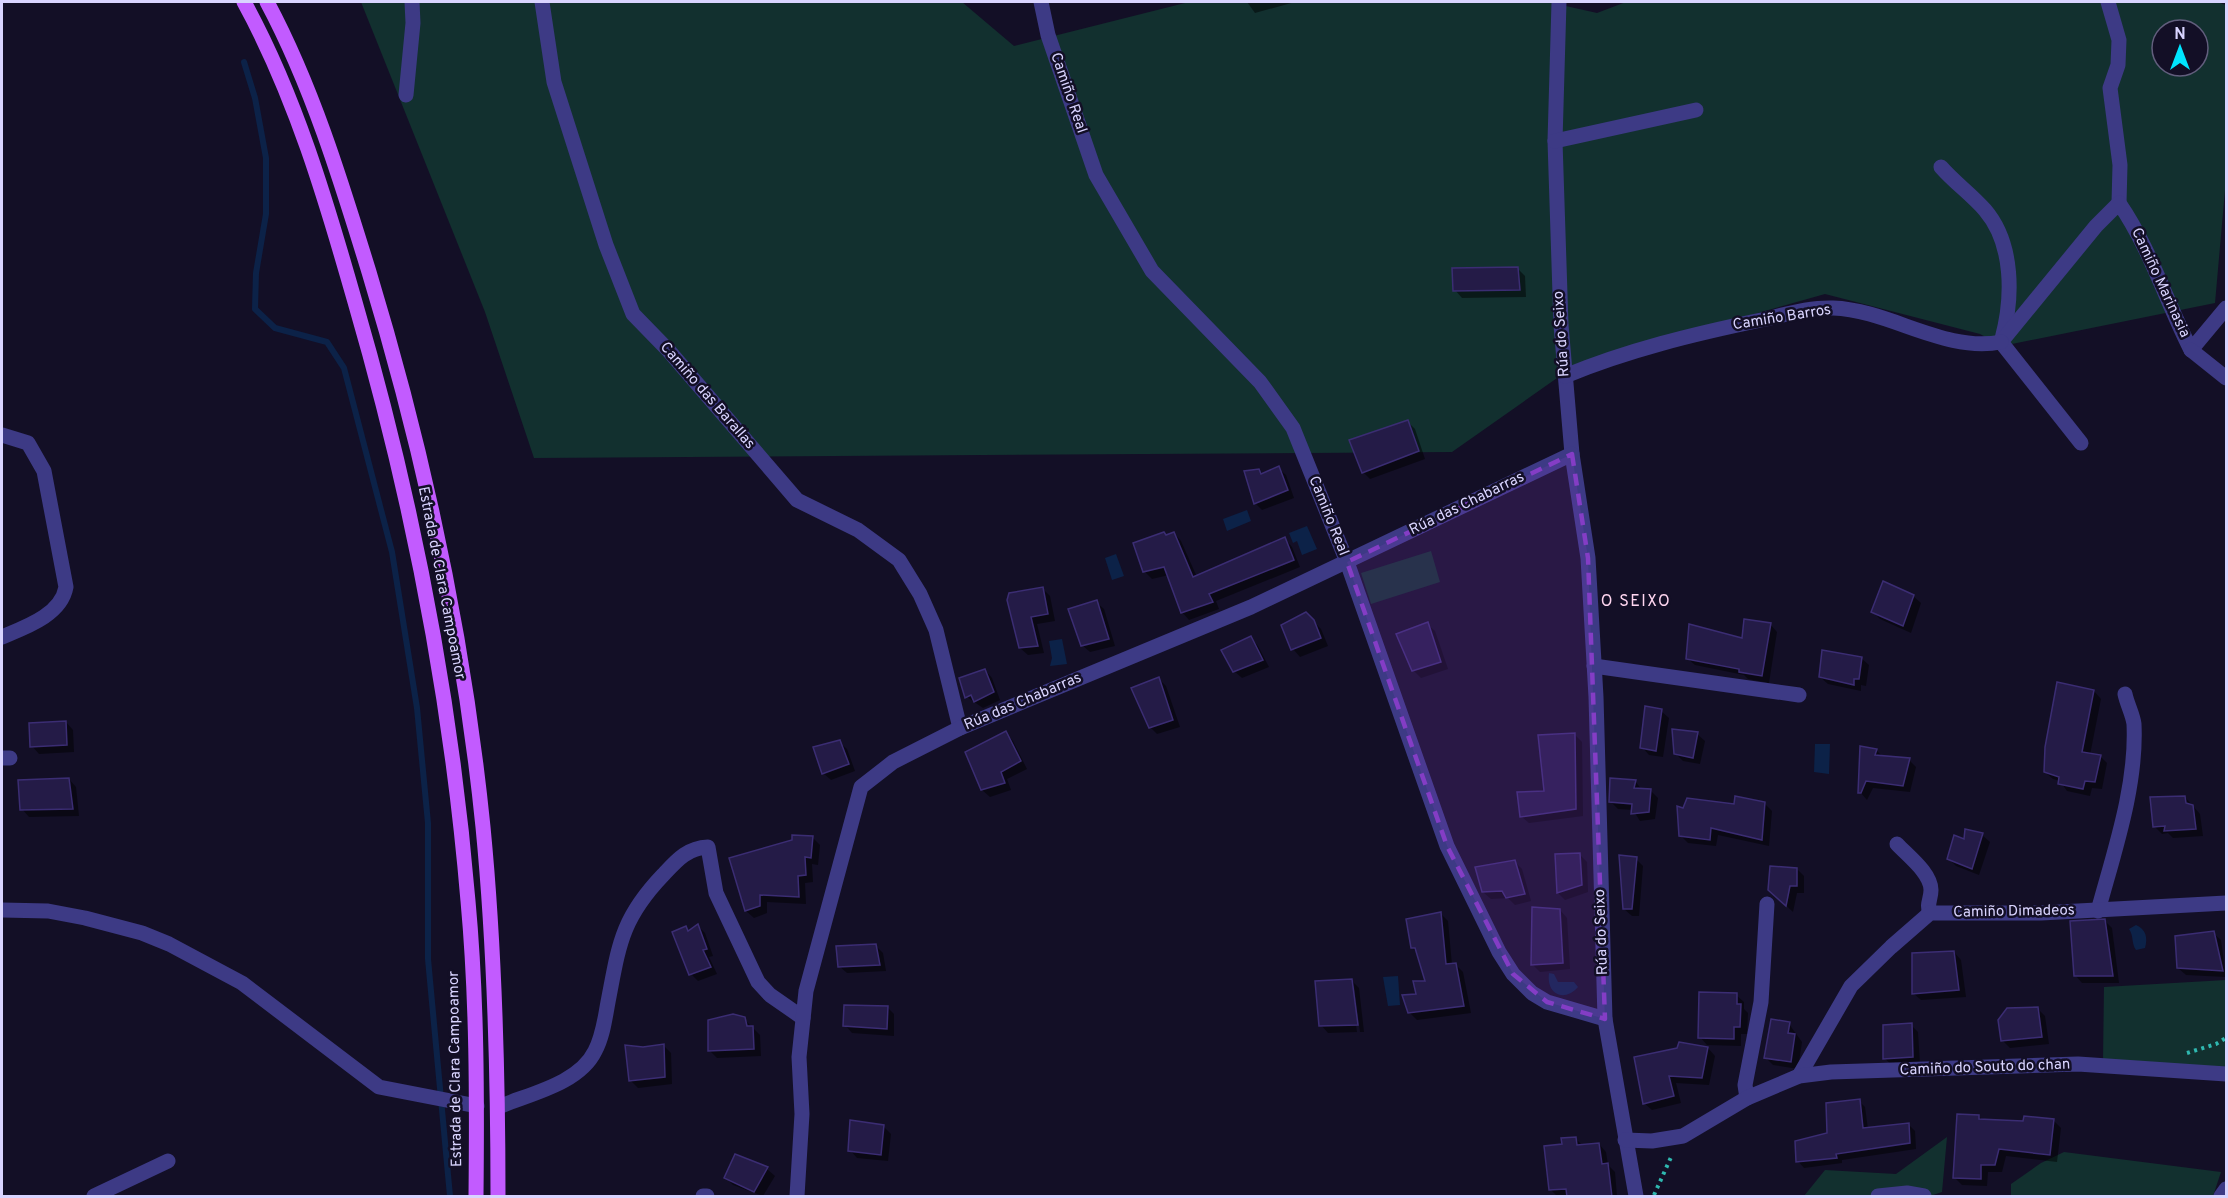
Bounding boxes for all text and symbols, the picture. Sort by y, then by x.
north arrow [2150,18,2210,78]
text: N [2174,25,2186,45]
street label: Camiño Real [1045,50,1091,136]
street label: Camiño Marinasia [2126,225,2194,341]
street label: Rúa do Seixo [1550,290,1574,378]
street label: Camiño Barros [1732,301,1832,335]
street label: Camiño das Barallas [655,339,759,453]
street label: Rúa das Chabarras [1406,468,1528,540]
street label: Camiño Real [1303,473,1353,559]
street label: Estrada de Clara Campoamor [413,485,469,681]
district label: O SEIXO [1601,592,1671,612]
street label: Rúa das Chabarras [961,669,1085,735]
street label: Rúa do Seixo [1591,889,1613,975]
street label: Camiño Dimadeos [1953,901,2075,923]
street label: Estrada de Clara Campoamor [445,971,467,1167]
street label: Camiño do Souto do chan [1899,1056,2071,1080]

